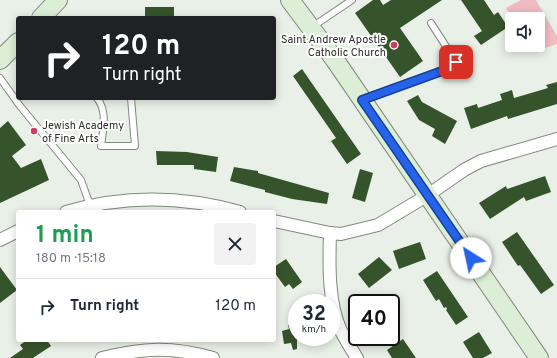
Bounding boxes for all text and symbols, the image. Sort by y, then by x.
map controls [505,12,545,52]
button: sound [505,12,545,52]
text: 120 m [102,29,180,65]
icon: right [36,32,88,84]
place label: Saint Andrew Apostle Catholic Church [281,33,386,60]
marker: Saint Andrew Apostle Catholic Church [389,40,399,50]
pin [439,45,473,79]
icon: arrive [445,51,467,73]
text: Turn right [102,64,182,87]
place label: Jewish Academy of Fine Arts [42,119,124,146]
marker: Jewish Academy of Fine Arts [29,126,39,136]
text: 1 min [36,221,94,251]
button: close [214,223,256,265]
position arrow [450,237,492,279]
text: 180 m · 15:18 [36,251,106,267]
speed limit sign: 40 [348,294,400,346]
icon: right [36,296,58,318]
text: Turn right [70,297,139,316]
text: 120 m [215,297,256,316]
text: 32 [302,302,326,328]
text: km/h [302,323,326,336]

